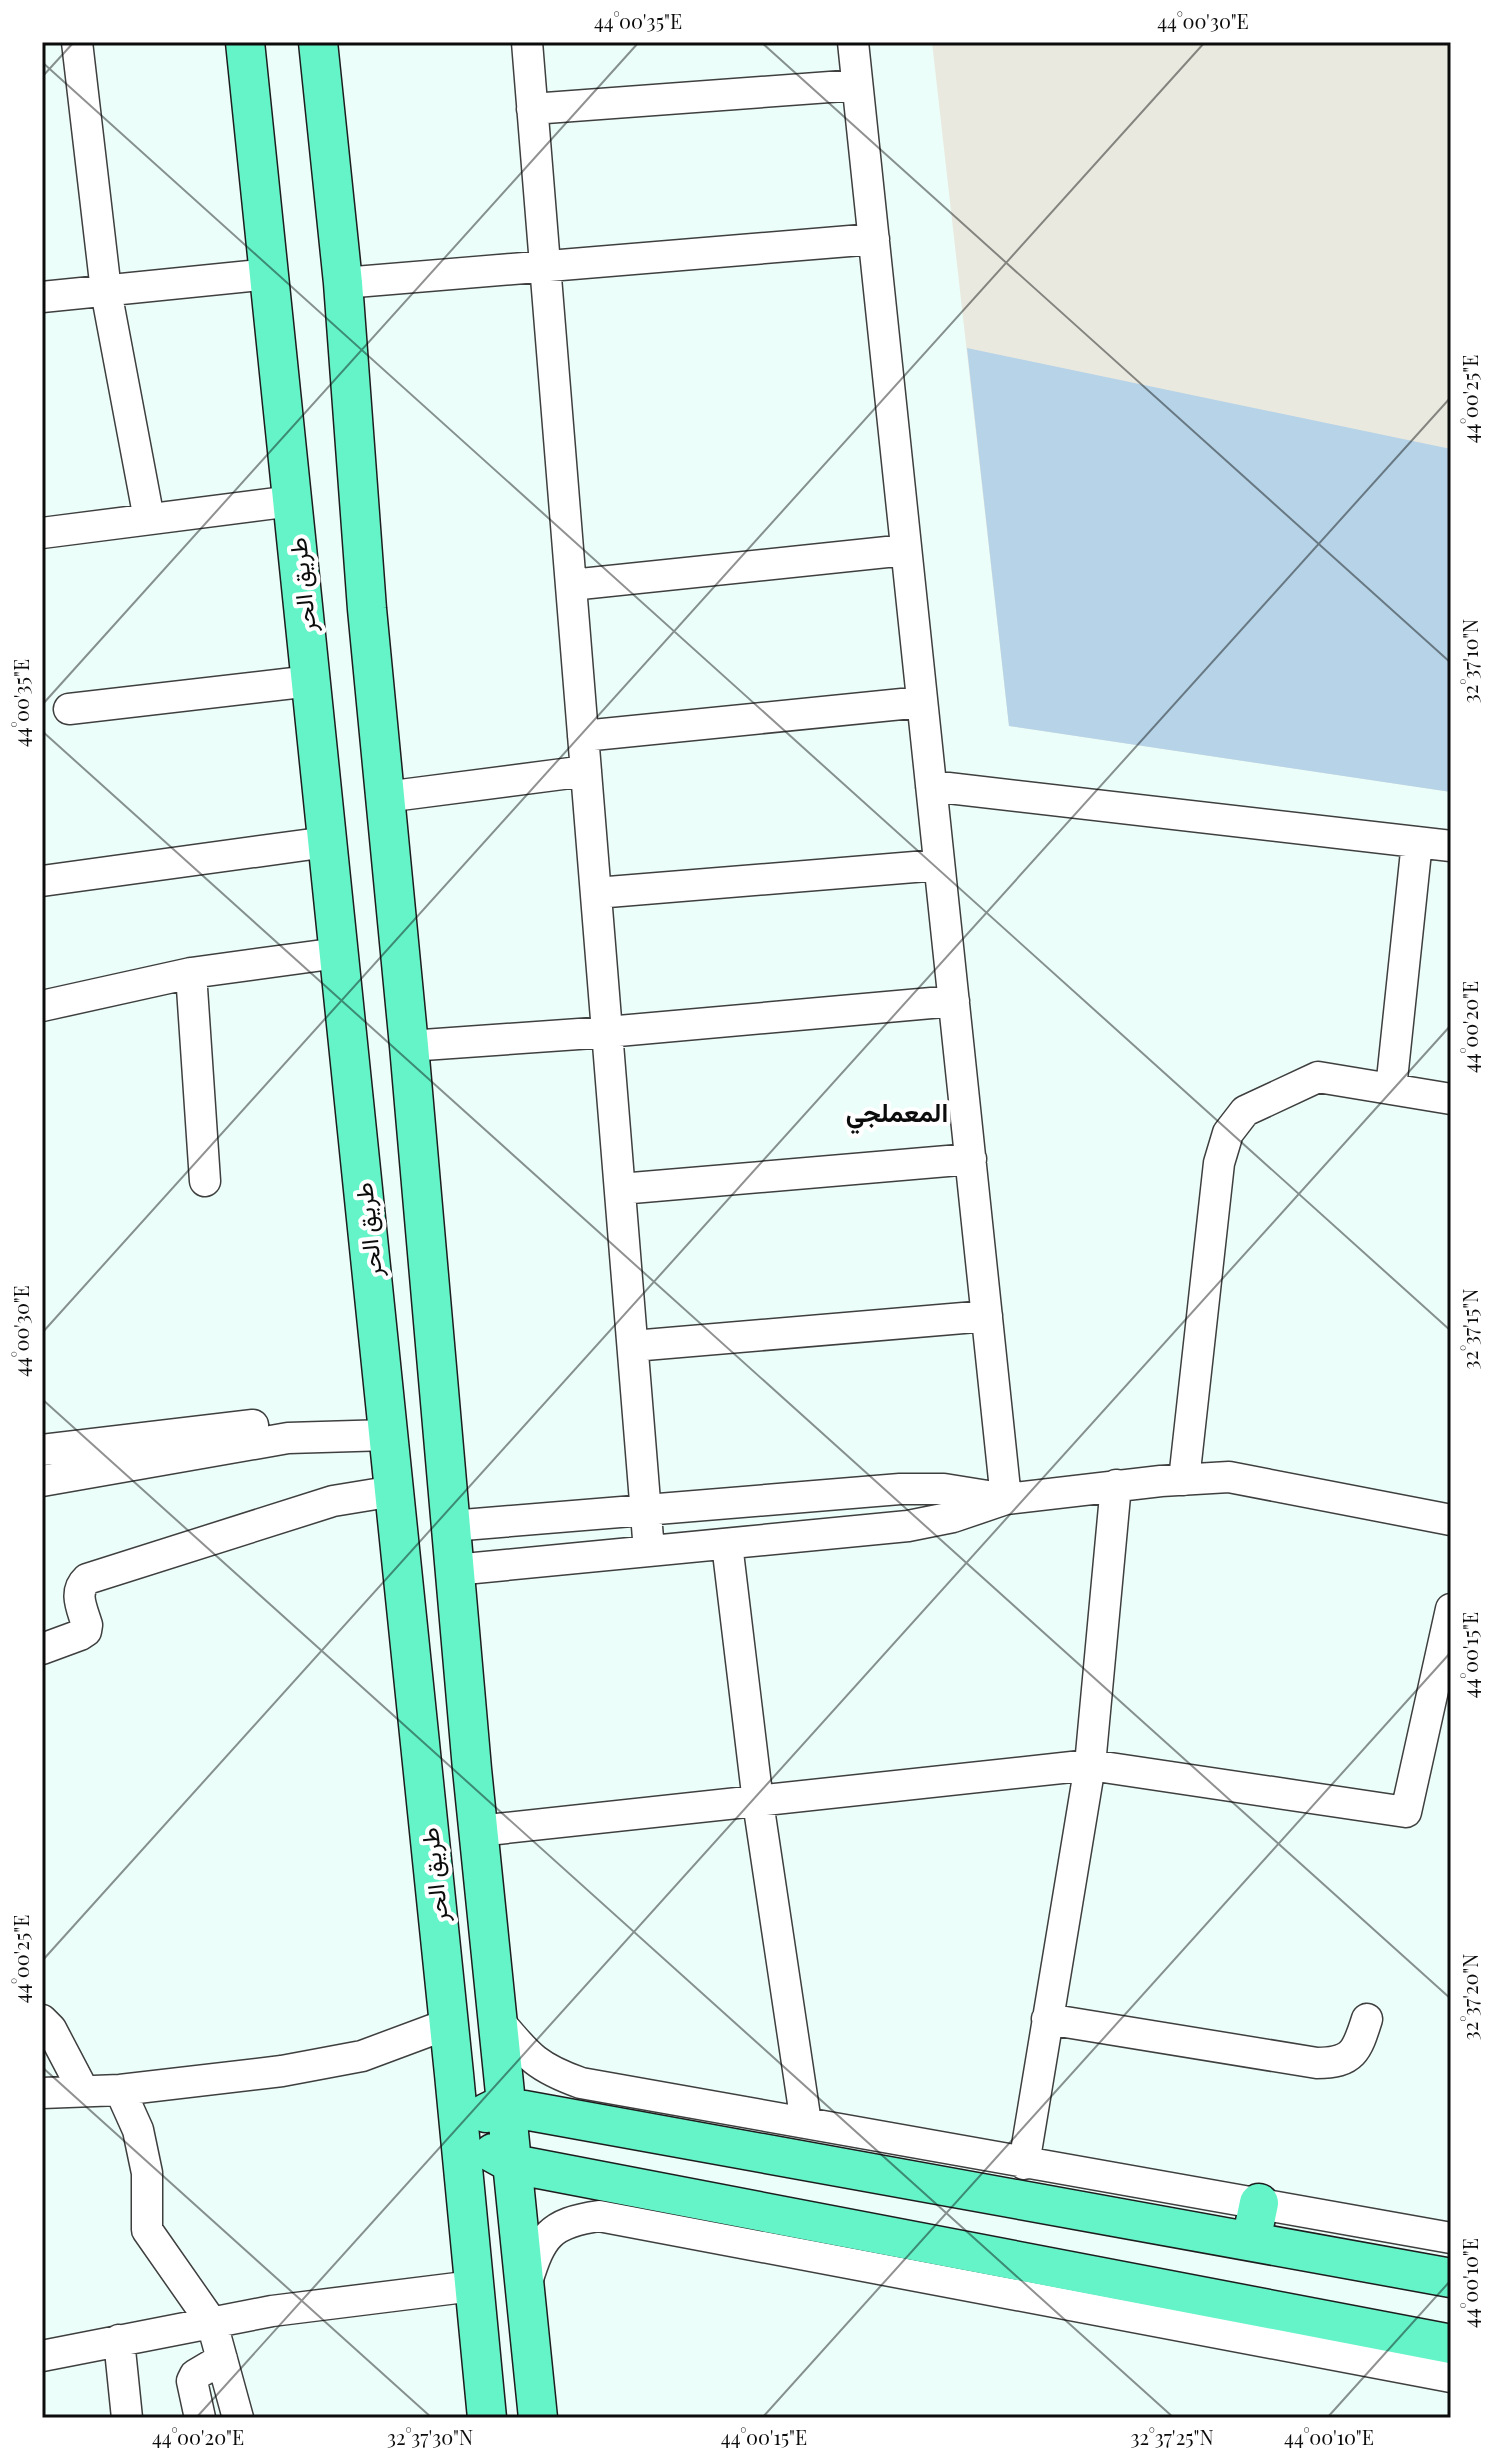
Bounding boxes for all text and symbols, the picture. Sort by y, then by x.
text: 44°00'35"E [594,7,682,34]
text: 44°00'30"E [1157,7,1249,34]
text: 44°00'25"E [1456,355,1483,443]
street label: طريق الحر [280,536,323,635]
text: 32°37'10"N [1456,619,1483,703]
text: 44°00'35"E [7,659,34,747]
text: 44°00'20"E [1456,981,1483,1073]
district label: المعملجي [846,1094,948,1135]
street label: طريق الحر [346,1181,389,1280]
text: 44°00'30"E [7,1285,34,1377]
text: 32°37'15"N [1456,1289,1483,1369]
text: 44°00'15"E [1456,1612,1483,1698]
street label: طريق الحر [412,1826,455,1925]
text: 44°00'25"E [7,1915,34,2003]
text: 32°37'20"N [1456,1954,1483,2040]
text: 44°00'10"E [1456,2238,1483,2328]
text: 44°00'20"E [152,2423,244,2450]
text: 32°37'30"N [387,2423,473,2450]
text: 44°00'15"E [721,2423,807,2450]
text: 32°37'25"N [1130,2423,1214,2450]
text: 44°00'10"E [1284,2423,1374,2450]

